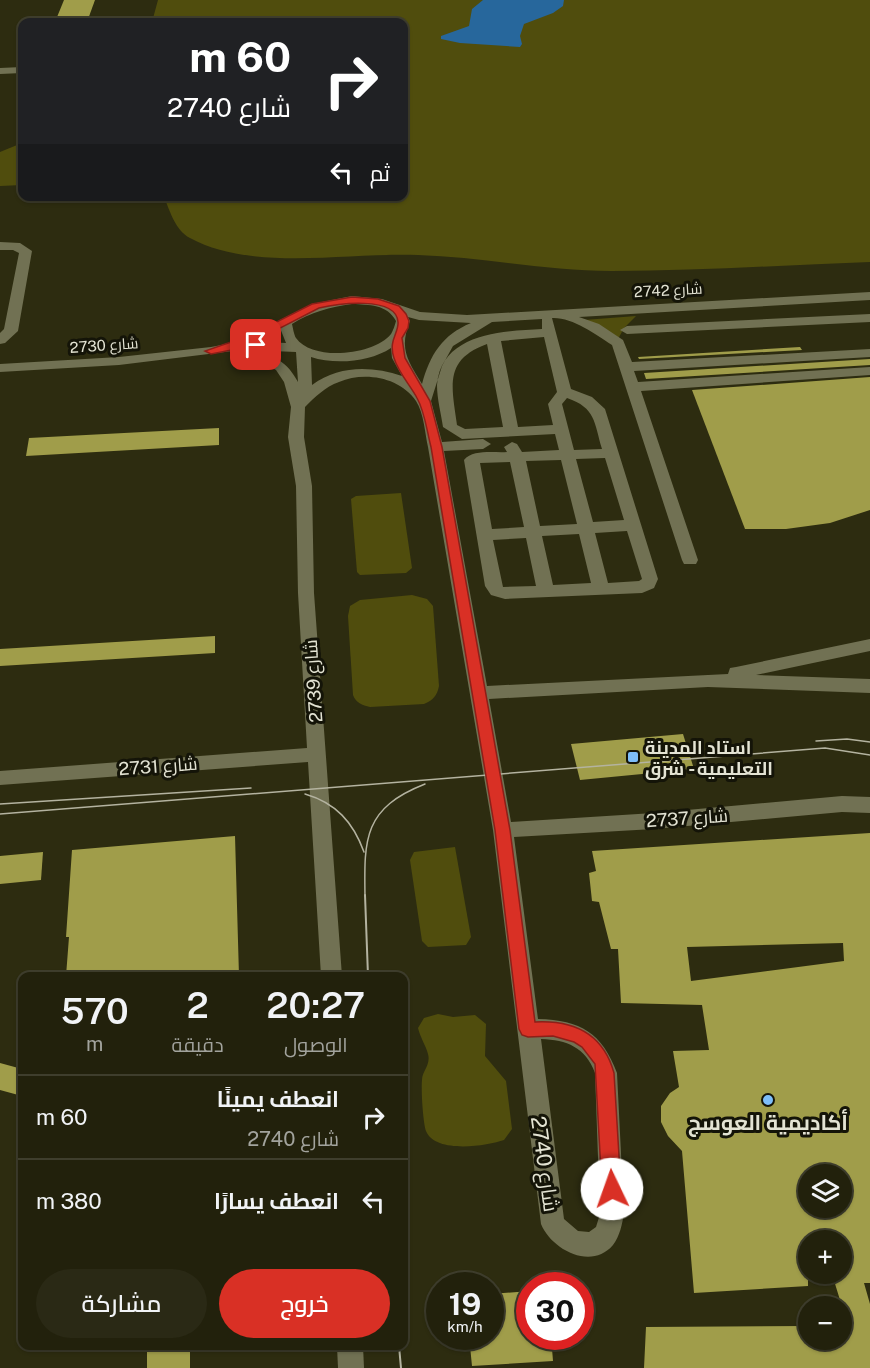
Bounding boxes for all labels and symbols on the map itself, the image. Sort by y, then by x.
street label: شارع 2742 [633,280,703,303]
pin [230,319,281,370]
street label: شارع 2730 [69,334,139,359]
street label: شارع 2739 [300,639,328,723]
place label: استاد المدينة التعليمية - شرق [645,737,773,780]
marker: استاد المدينة التعليمية - شرق [626,750,640,764]
street label: شارع 2731 [118,753,198,781]
street label: شارع 2737 [645,805,729,833]
marker: أكاديمية العوسج [761,1093,775,1107]
place label: أكاديمية العوسج [688,1109,848,1137]
street label: شارع 2740 [524,1115,564,1214]
position arrow [580,1157,644,1221]
speed limit sign: 30 [516,1272,594,1350]

